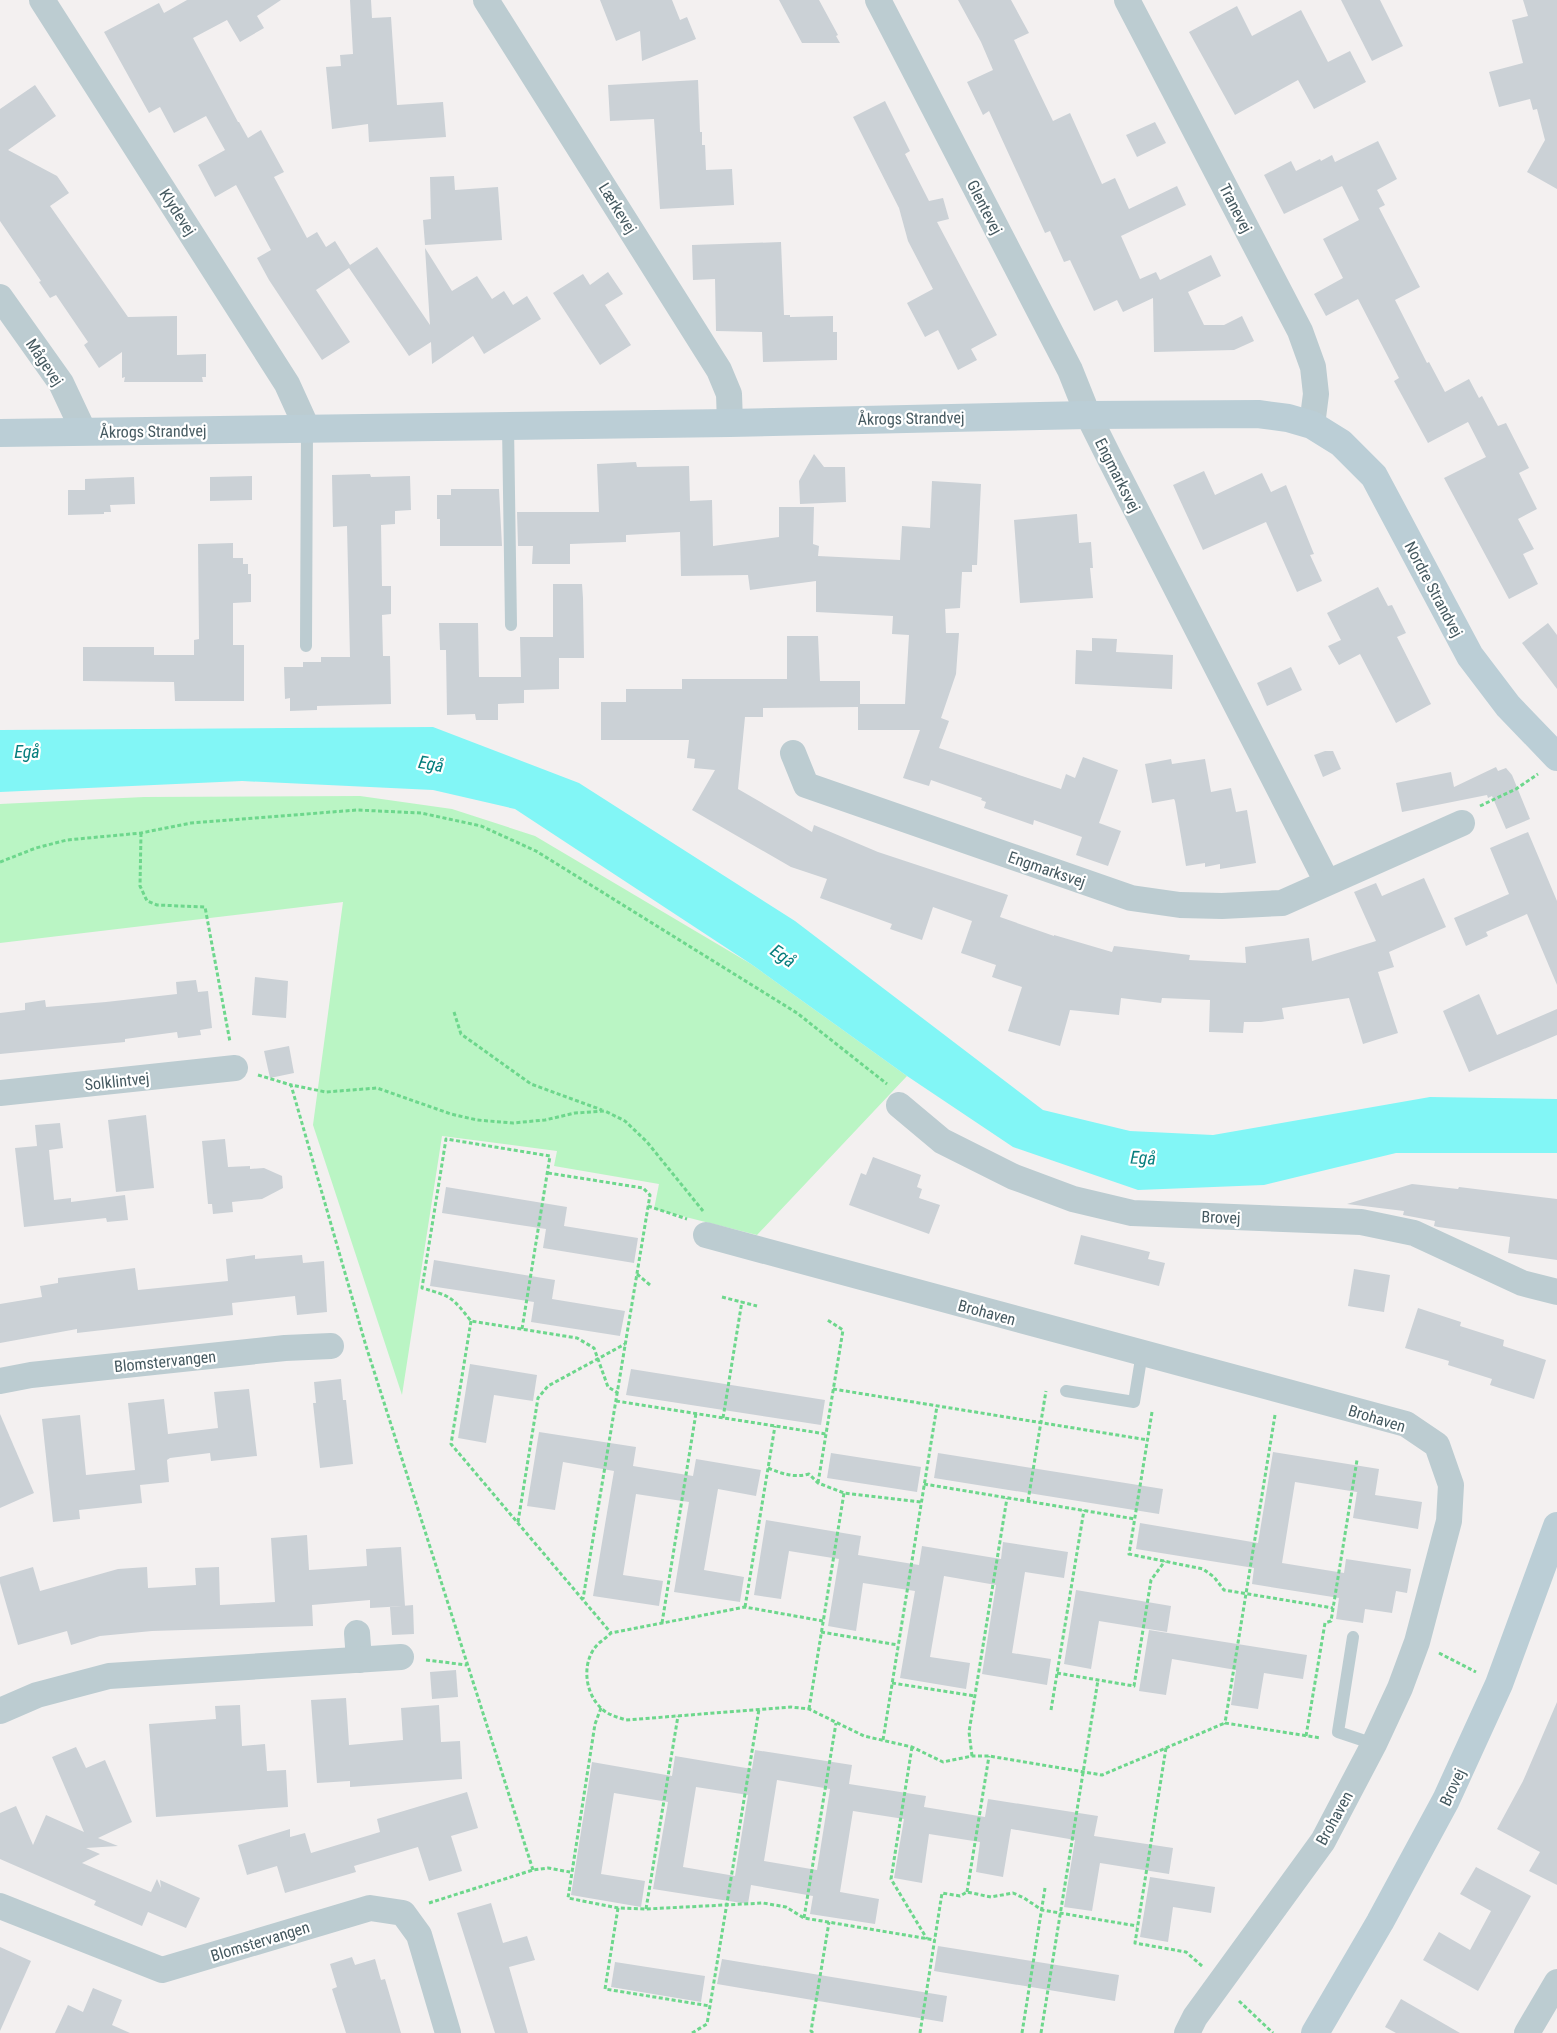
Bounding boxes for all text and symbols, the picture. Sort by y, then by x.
street label: Glentevej [963,177,1006,238]
street label: Lærkevej [595,179,641,237]
street label: Tranevej [1215,180,1256,236]
street label: Klydevej [155,185,200,239]
street label: Mågevej [22,335,67,390]
street label: Åkrogs Strandvej [857,407,965,429]
street label: Åkrogs Strandvej [99,420,207,442]
street label: Engmarksvej [1091,435,1144,515]
street label: Nordre Strandvej [1400,538,1467,640]
water label: Egå [14,741,40,762]
water label: Egå [417,751,445,776]
street label: Engmarksvej [1006,847,1088,892]
water label: Egå [767,940,800,972]
street label: Solklintvej [84,1069,150,1094]
water label: Egå [1130,1147,1156,1168]
street label: Brovej [1201,1207,1241,1228]
street label: Brohaven [956,1296,1018,1329]
street label: Blomstervangen [113,1347,217,1376]
street label: Brohaven [1346,1401,1408,1436]
street label: Brovej [1436,1765,1469,1809]
street label: Brohaven [1312,1788,1357,1849]
street label: Blomstervangen [208,1917,312,1966]

